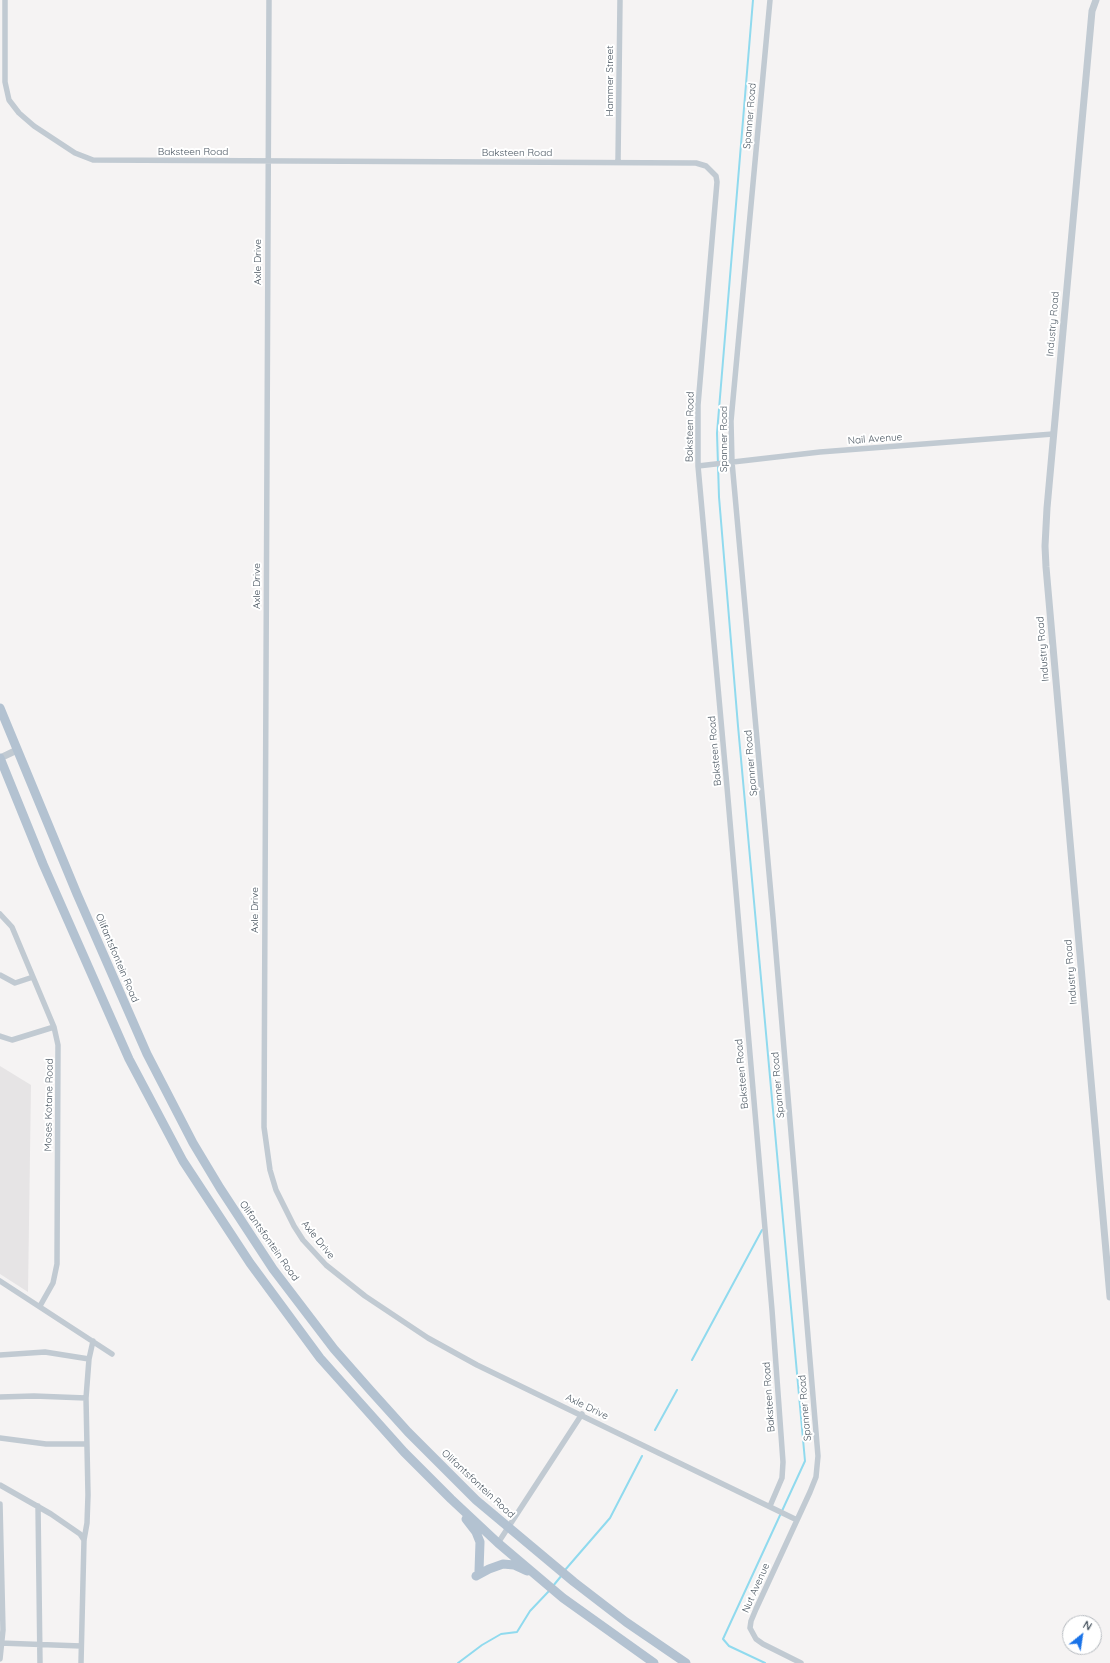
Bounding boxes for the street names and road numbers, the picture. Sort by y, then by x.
street label: Hammer Street [604,45,616,117]
street label: Spanner Road [741,82,759,150]
street label: Baksteen Road [158,146,228,158]
street label: Baksteen Road [482,147,552,159]
street label: Axle Drive [252,239,264,285]
street label: Industry Road [1044,291,1062,357]
street label: Baksteen Road [683,392,697,462]
street label: Spanner Road [718,406,730,472]
street label: Nail Avenue [847,431,903,447]
street label: Axle Drive [251,563,263,609]
street label: Industry Road [1034,616,1052,682]
street label: Baksteen Road [706,715,724,787]
street label: Spanner Road [742,729,760,797]
street label: Axle Drive [249,887,261,933]
street label: Olifantsfontein Road [93,912,141,1004]
street label: Industry Road [1062,939,1080,1005]
street label: Baksteen Road [733,1038,751,1110]
street label: Spanner Road [769,1051,787,1119]
street label: Moses Kotane Road [42,1058,56,1152]
street label: Olifantsfontein Road [237,1199,301,1283]
street label: Axle Drive [299,1218,337,1262]
street label: Baksteen Road [761,1361,777,1433]
street label: Spanner Road [796,1374,814,1442]
street label: Axle Drive [564,1392,610,1422]
street label: Olifantsfontein Road [439,1447,517,1521]
street label: Nut Avenue [740,1561,772,1615]

